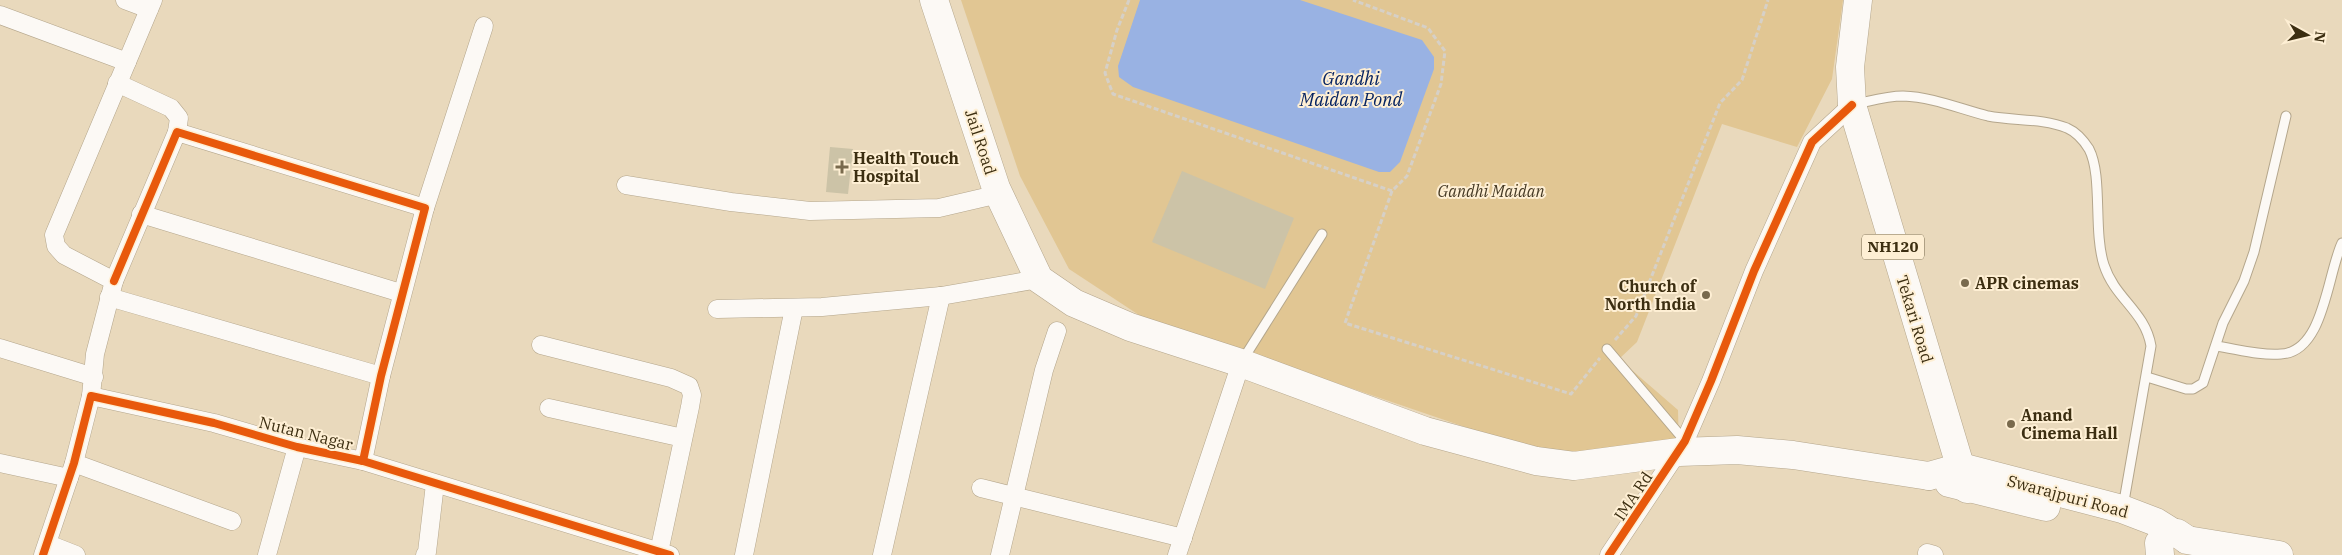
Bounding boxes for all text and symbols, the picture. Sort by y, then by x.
north arrow [2282,10,2332,60]
text: N [2310,30,2330,44]
water label: Gandhi Maidan Pond [1299,67,1402,111]
street label: Jail Road [961,107,1001,178]
place label: Health Touch Hospital [853,148,959,186]
marker: Health Touch Hospital [835,160,849,174]
park label: Gandhi Maidan [1437,181,1545,201]
road number: NH120 [1862,234,1924,260]
street label: Tekari Road [1892,273,1938,365]
place label: APR cinemas [1975,273,2079,293]
place label: Church of North India [1605,276,1698,314]
marker: APR cinemas [1959,277,1971,289]
marker: Church of North India [1700,289,1712,301]
place label: Anand Cinema Hall [2021,405,2118,443]
street label: Nutan Nagar [257,412,355,454]
marker: Anand Cinema Hall [2005,418,2017,430]
street label: IMA Rd [1609,468,1657,524]
street label: Swarajpuri Road [2005,470,2131,522]

